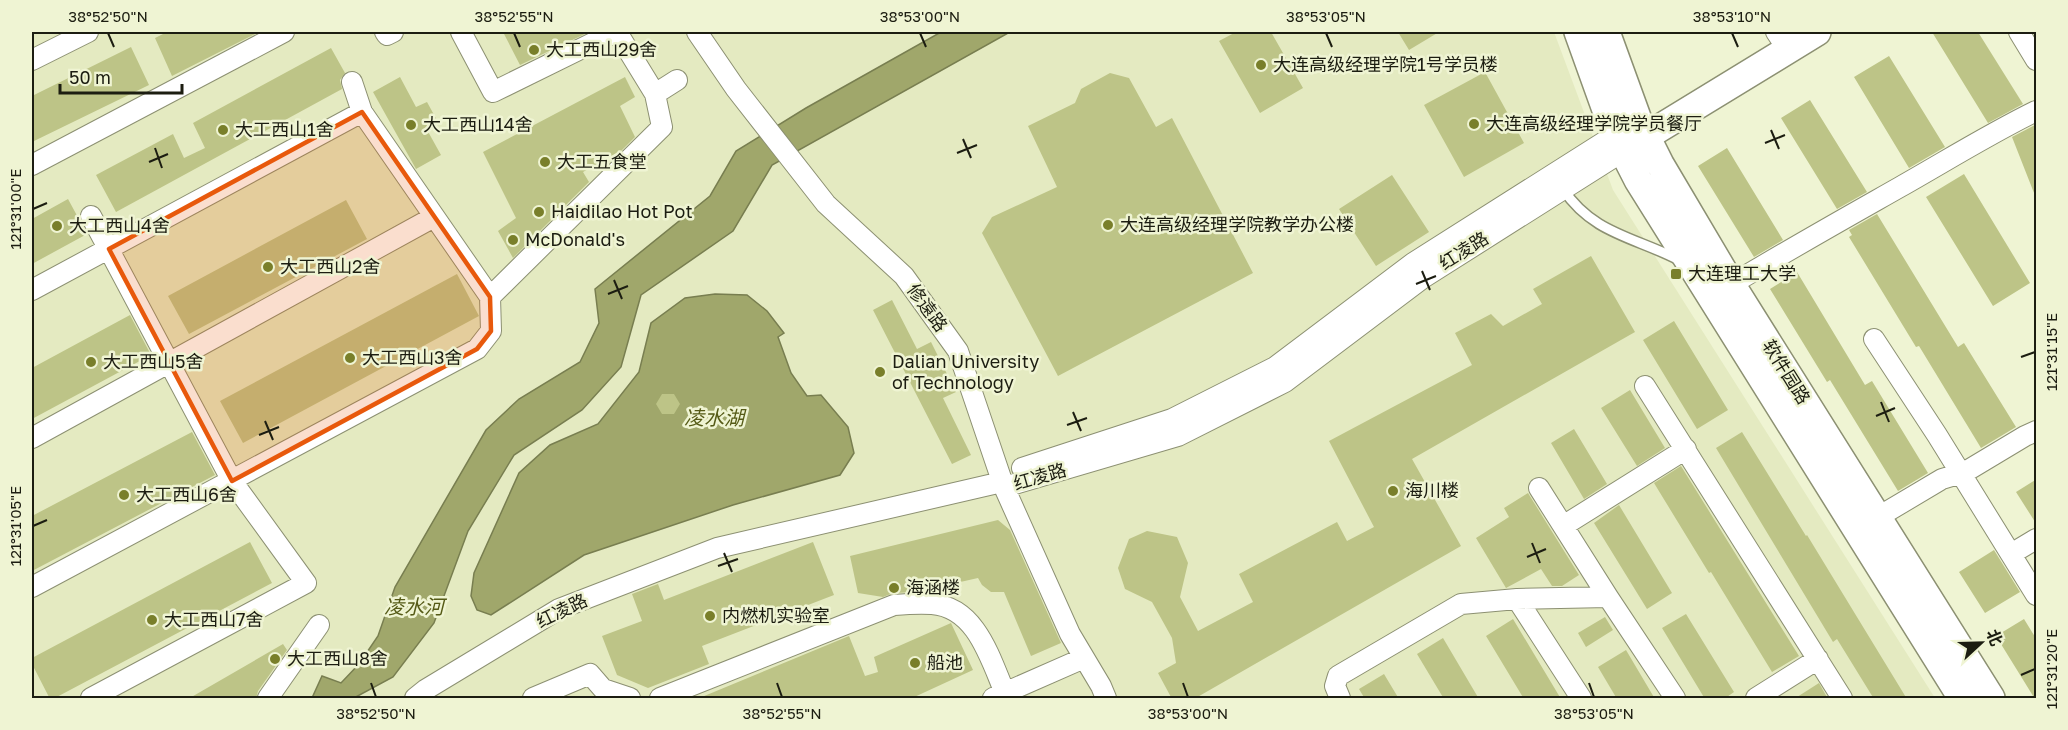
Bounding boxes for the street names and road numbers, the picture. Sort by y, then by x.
street label: 红凌路 [1435,227,1492,274]
street label: 修遠路 [903,279,953,336]
street label: 软件园路 [1758,335,1815,408]
street label: 红凌路 [1011,458,1069,494]
street label: 红凌路 [532,588,591,632]

